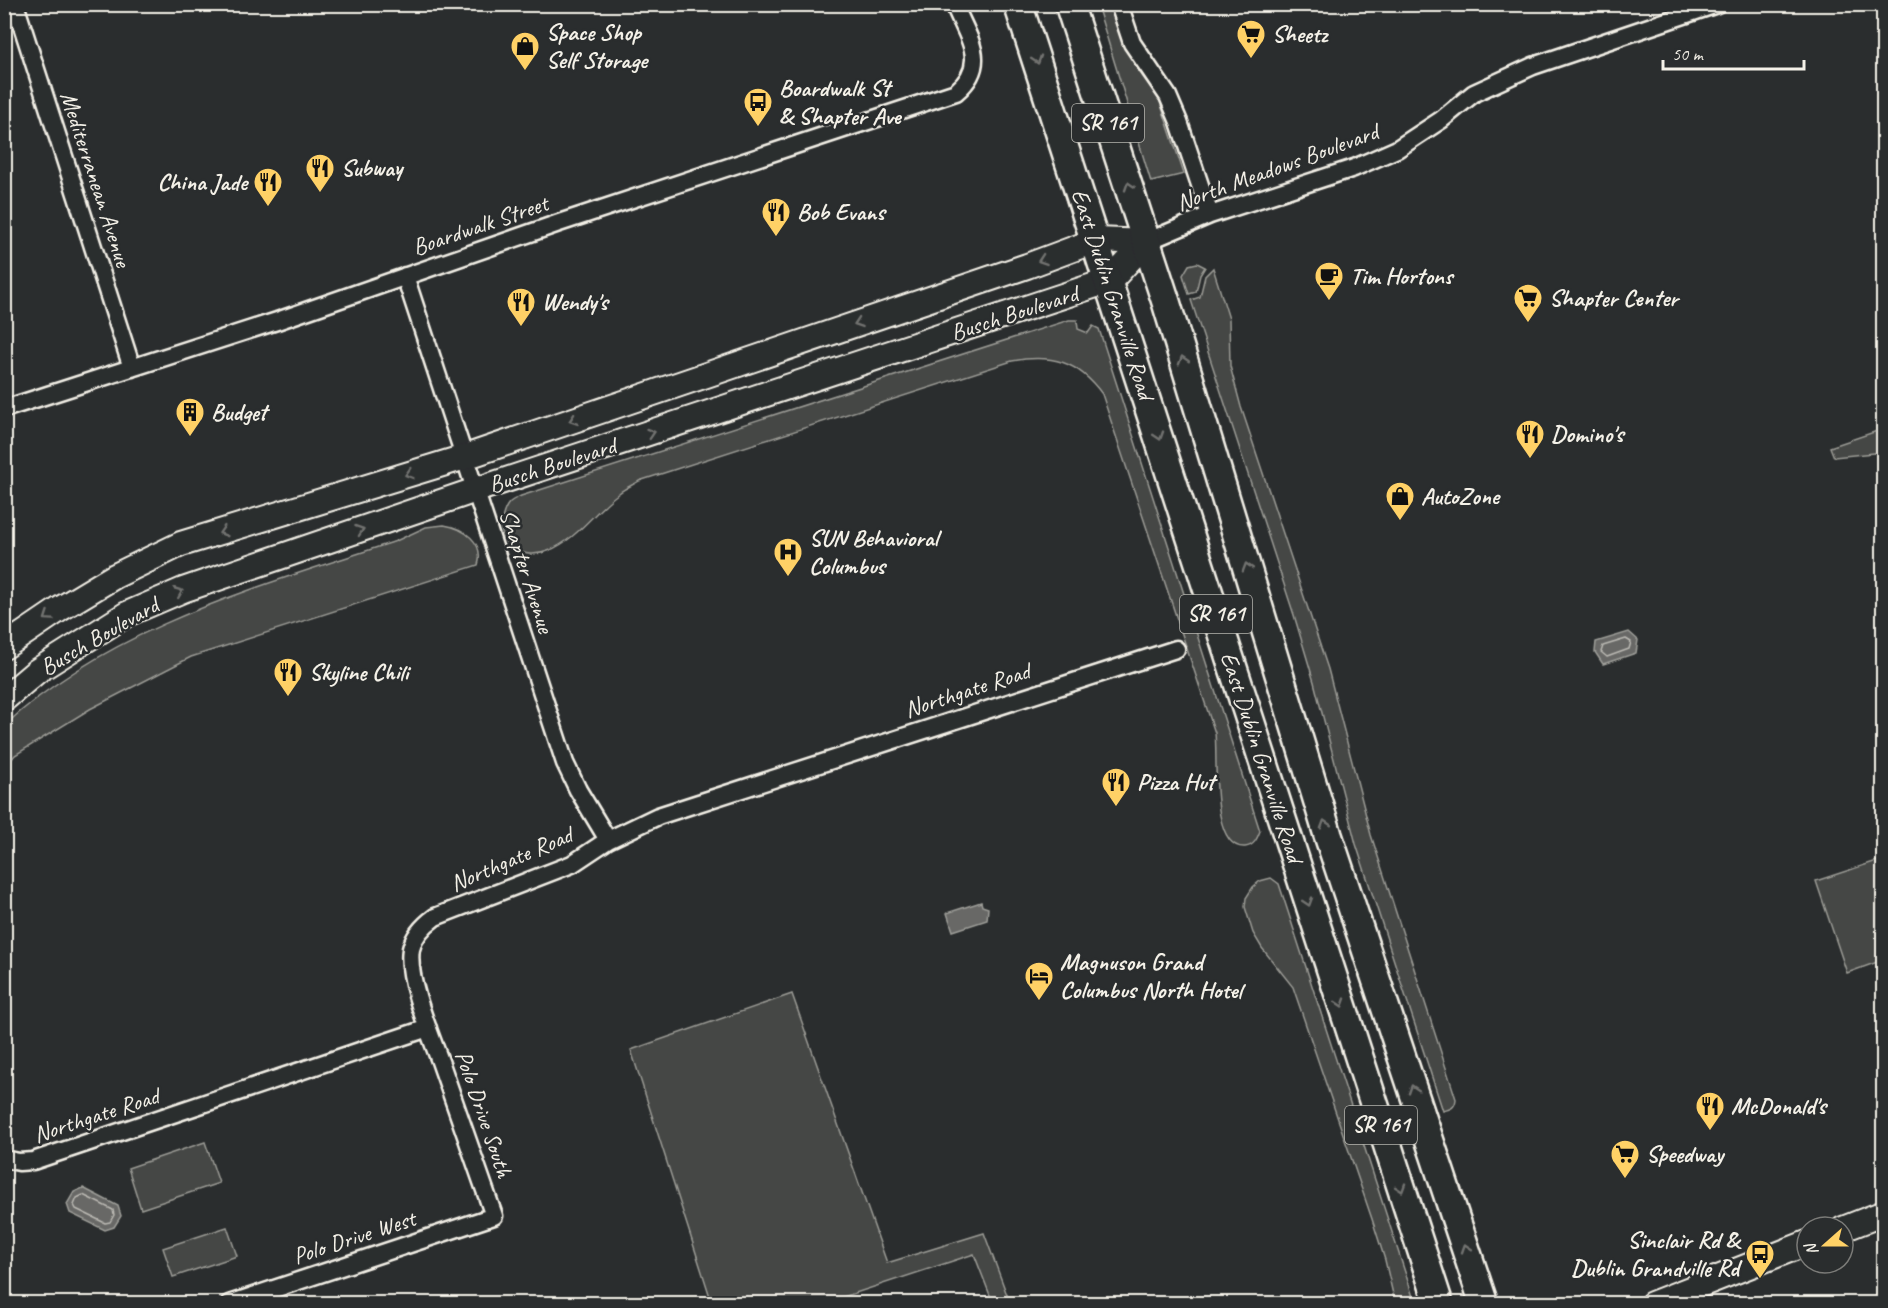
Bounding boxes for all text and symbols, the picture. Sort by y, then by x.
place label: Space Shop Self Storage [546,17,649,75]
supermarket icon: Sheetz [1235,18,1267,60]
place label: Sheetz [1272,19,1330,49]
shop icon: Space Shop Self Storage [509,30,541,72]
scale bar [1663,33,1804,71]
text: 50 m [1672,43,1705,65]
one-way arrow [1029,54,1042,65]
place label: Boardwalk St & Shapter Ave [779,73,902,131]
bus stop icon: Boardwalk St & Shapter Ave [742,86,774,128]
street label: Mediterranean Avenue [54,88,139,273]
road number: SR 161 [1072,104,1144,142]
street label: North Meadows Boulevard [1172,115,1385,217]
restaurant icon: Subway [304,152,336,194]
place label: Subway [341,153,405,183]
restaurant icon: China Jade [252,166,284,208]
place label: China Jade [158,167,249,197]
one-way arrow [1124,181,1136,192]
street label: East Dublin Granville Road [1065,185,1162,406]
street label: Boardwalk Street [408,187,554,262]
restaurant icon: Bob Evans [760,196,792,238]
place label: Bob Evans [797,197,887,227]
one-way arrow [1037,253,1048,266]
cafe icon: Tim Hortons [1313,260,1345,302]
place label: Tim Hortons [1350,261,1455,291]
street label: Busch Boulevard [947,277,1085,348]
supermarket icon: Shapter Center [1512,282,1544,324]
place label: Shapter Center [1549,283,1680,313]
restaurant icon: Wendy's [505,286,537,328]
place label: Wendy's [542,287,610,317]
one-way arrow [853,316,864,329]
one-way arrow [1178,355,1190,366]
building icon: Budget [174,396,206,438]
place label: Budget [211,397,271,427]
one-way arrow [568,413,579,426]
restaurant icon: Domino's [1514,418,1546,460]
place label: Domino's [1551,419,1626,449]
one-way arrow [645,427,656,440]
street label: Busch Boulevard [485,429,623,500]
one-way arrow [1152,430,1164,441]
one-way arrow [404,467,415,479]
shop icon: AutoZone [1384,480,1416,522]
place label: AutoZone [1421,481,1501,511]
street label: Shapter Avenue [493,505,562,639]
place label: SUN Behavioral Columbus [809,523,943,581]
one-way arrow [218,524,229,537]
one-way arrow [354,524,365,537]
hospital icon: SUN Behavioral Columbus [772,536,804,578]
one-way arrow [1241,562,1254,573]
one-way arrow [173,587,184,599]
street label: Busch Boulevard [34,588,167,682]
road number: SR 161 [1180,595,1252,633]
one-way arrow [44,610,55,621]
street label: East Dublin Granville Road [1214,648,1311,869]
street label: Northgate Road [900,655,1037,724]
restaurant icon: Skyline Chili [272,656,304,698]
place label: Skyline Chili [309,657,412,687]
restaurant icon: Pizza Hut [1100,766,1132,808]
place label: Pizza Hut [1137,767,1219,797]
street label: Northgate Road [445,818,580,898]
one-way arrow [1320,819,1332,830]
one-way arrow [1301,896,1313,907]
place label: Magnuson Grand Columbus North Hotel [1060,947,1246,1005]
hotel icon: Magnuson Grand Columbus North Hotel [1023,960,1055,1002]
one-way arrow [1333,997,1346,1008]
street label: Polo Drive South [448,1047,520,1182]
street label: Northgate Road [29,1080,166,1149]
one-way arrow [1408,1084,1420,1095]
restaurant icon: McDonald's [1694,1090,1726,1132]
place label: McDonald's [1731,1091,1829,1121]
road number: SR 161 [1345,1106,1417,1144]
supermarket icon: Speedway [1609,1138,1641,1180]
place label: Speedway [1646,1139,1726,1169]
one-way arrow [1394,1182,1407,1193]
street label: Polo Drive West [289,1202,421,1271]
north arrow [1795,1215,1855,1275]
place label: Sinclair Rd & Dublin Grandville Rd [1571,1225,1743,1283]
bus stop icon: Sinclair Rd & Dublin Grandville Rd [1744,1238,1776,1280]
text: N [1800,1239,1823,1258]
one-way arrow [1461,1243,1473,1254]

